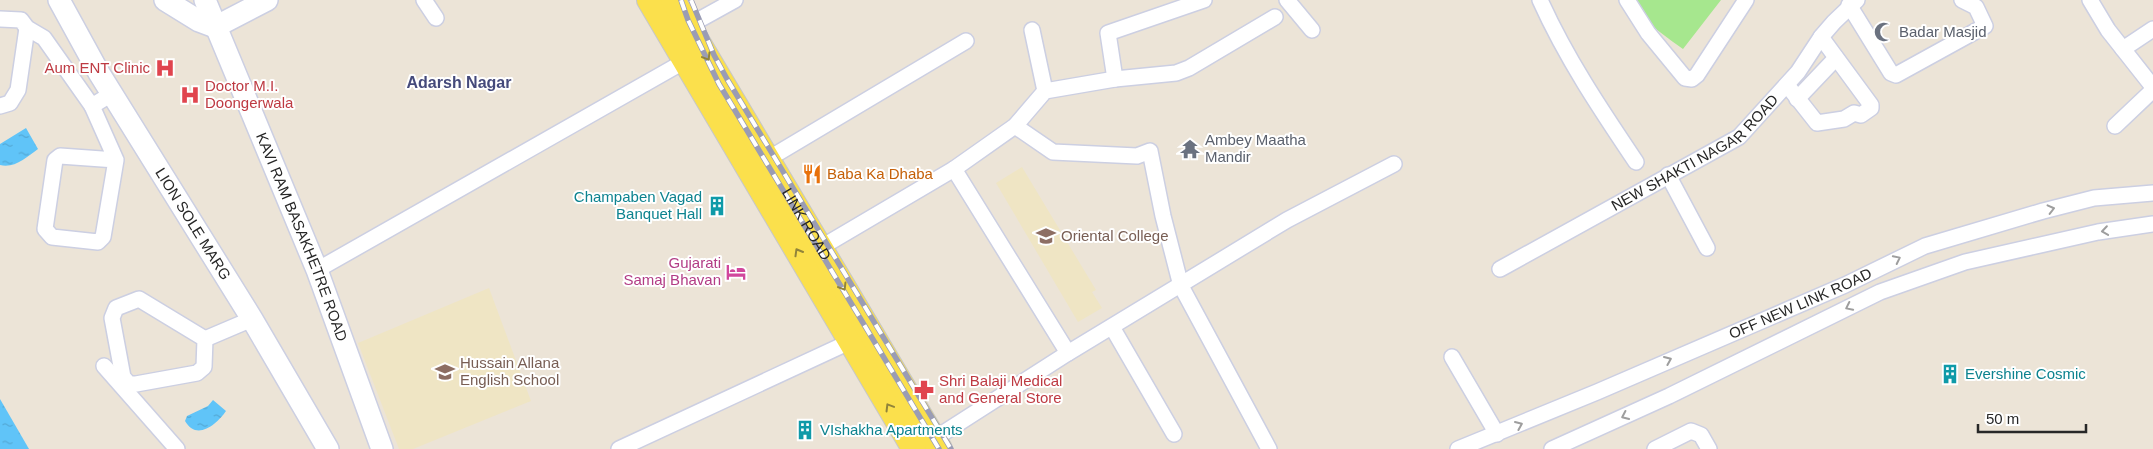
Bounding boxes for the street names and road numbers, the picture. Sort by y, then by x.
street label: NEW SHAKTI NAGAR ROAD [1608,91,1781,214]
street label: KAVI RAM BASAKHETRE ROAD [253,130,351,344]
street label: LION SOLE MARG [152,165,234,283]
street label: LINK ROAD [779,185,835,263]
street label: OFF NEW LINK ROAD [1726,264,1875,342]

